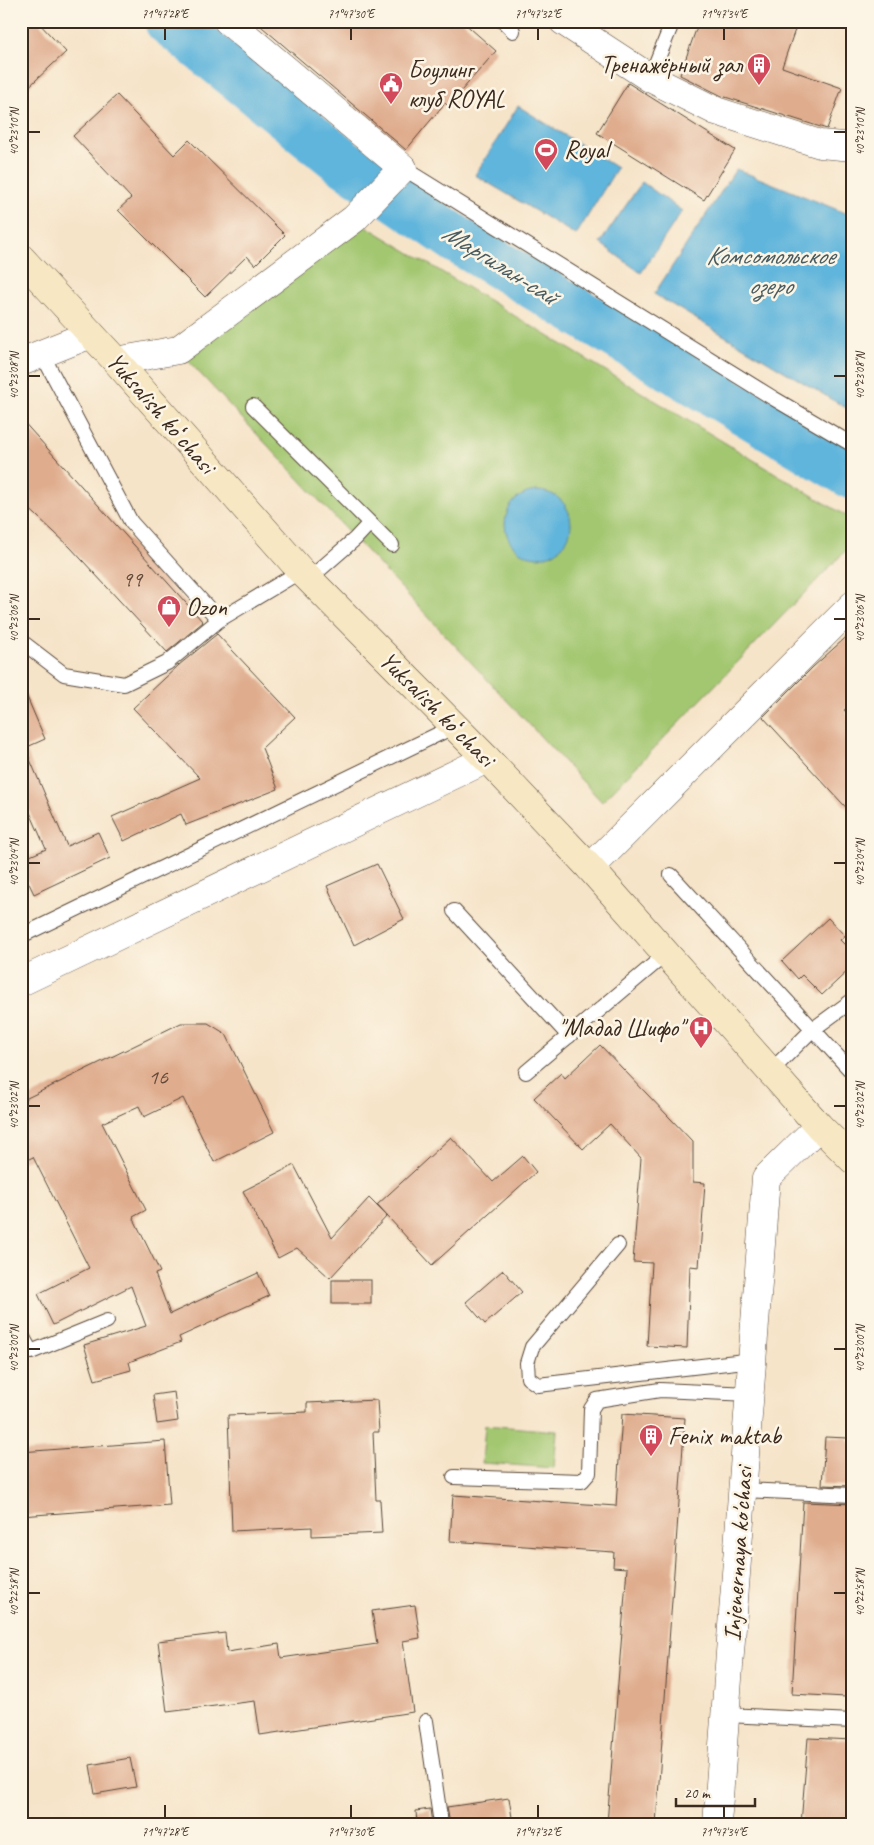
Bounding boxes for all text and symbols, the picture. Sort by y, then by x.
text: 71°47'28"E [142,6,190,22]
text: 71°47'30"E [328,6,376,22]
text: 71°47'32"E [515,6,563,22]
text: 71°47'34"E [701,6,749,22]
place label: Тренажёрный зал [600,49,744,82]
building icon: Тренажёрный зал [746,52,772,86]
place label: Боулинг клуб ROYAL [408,54,505,115]
public building icon: Боулинг клуб ROYAL [378,71,404,105]
text: 40°23'10"N [6,107,22,156]
text: 40°23'10"N [852,107,868,156]
place label: Royal [564,134,613,166]
sports icon: Royal [533,137,559,171]
water label: Маргилан-сай [436,216,568,315]
water label: Комсомольское озеро [706,239,838,302]
street label: Yuksalish koʻchasi [99,346,225,483]
text: 40°23'08"N [6,351,22,400]
text: 40°23'08"N [852,351,868,400]
house number: 99 [122,565,144,593]
place label: Ozon [186,591,228,623]
text: 40°23'06"N [6,594,22,643]
shop icon: Ozon [156,594,182,628]
text: 40°23'06"N [852,594,868,643]
street label: Yuksalish koʻchasi [372,644,504,776]
text: 40°23'04"N [6,838,22,887]
text: 40°23'04"N [852,838,868,887]
place label: "Мадад Шифо" [558,1012,689,1044]
hospital icon: "Мадад Шифо" [688,1015,714,1049]
house number: 16 [148,1063,169,1091]
text: 40°23'02"N [6,1081,22,1130]
text: 40°23'02"N [852,1081,868,1130]
text: 40°23'00"N [6,1324,22,1373]
text: 40°23'00"N [852,1324,868,1373]
place label: Fenix maktab [668,1420,782,1452]
building icon: Fenix maktab [638,1423,664,1457]
street label: Injenernaya ko'chasi [716,1462,760,1642]
text: 40°22'58"N [6,1568,22,1617]
text: 40°22'58"N [852,1568,868,1617]
scale bar [676,1775,755,1807]
text: 20 m [684,1784,711,1803]
text: 71°47'28"E [142,1824,190,1840]
text: 71°47'30"E [328,1824,376,1840]
text: 71°47'32"E [515,1824,563,1840]
text: 71°47'34"E [701,1824,749,1840]

